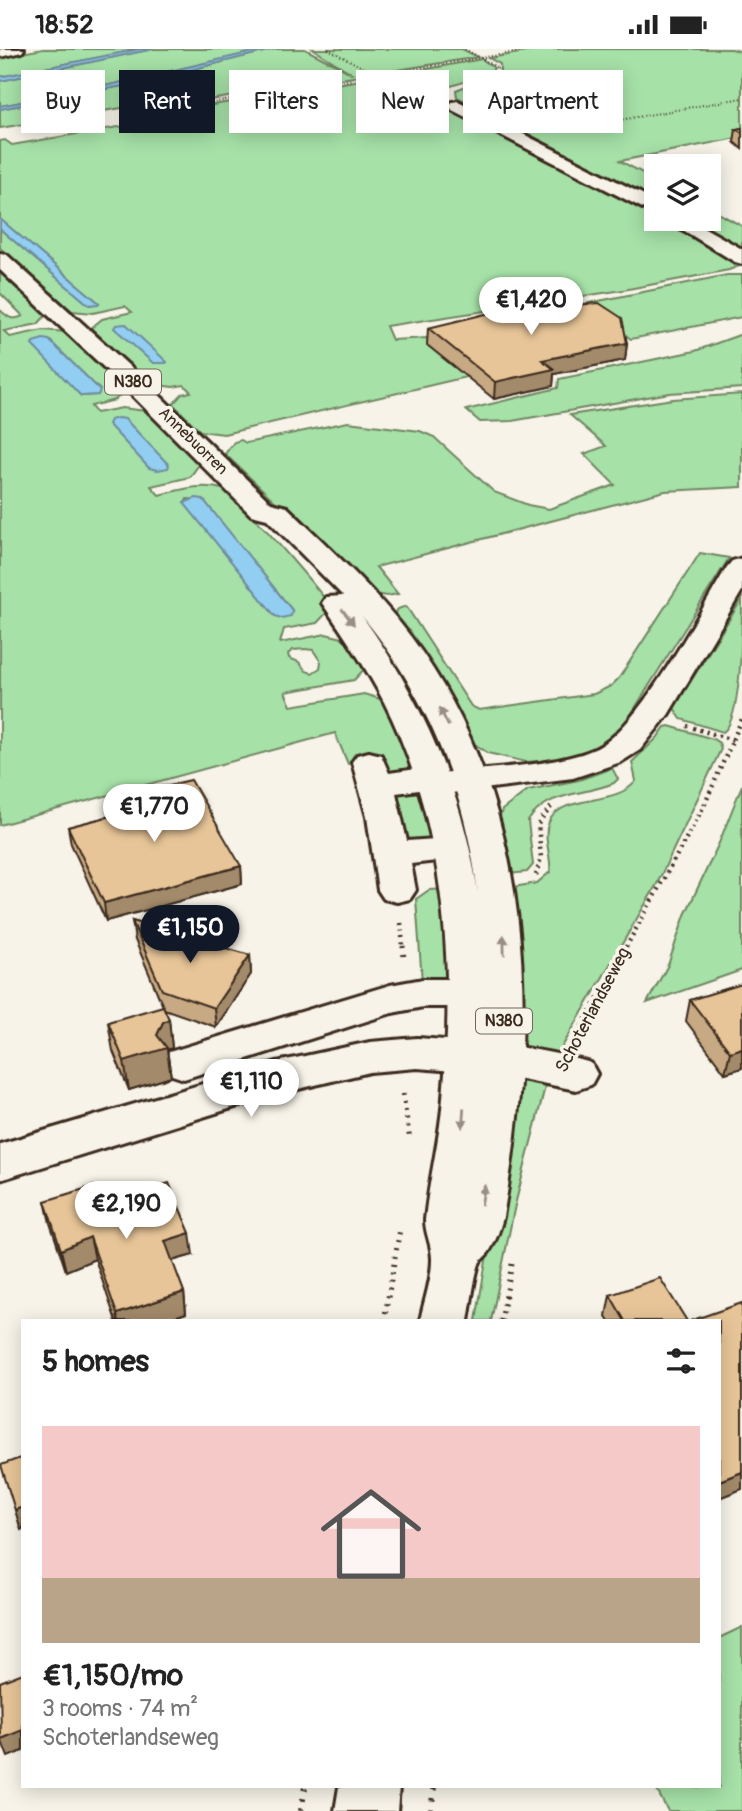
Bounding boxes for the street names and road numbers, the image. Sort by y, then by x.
road number: N380 [105,369,161,395]
street label: Annebuorren [154,403,232,479]
street label: Schoterlandseweg [550,943,636,1077]
road number: N380 [476,1009,532,1033]

